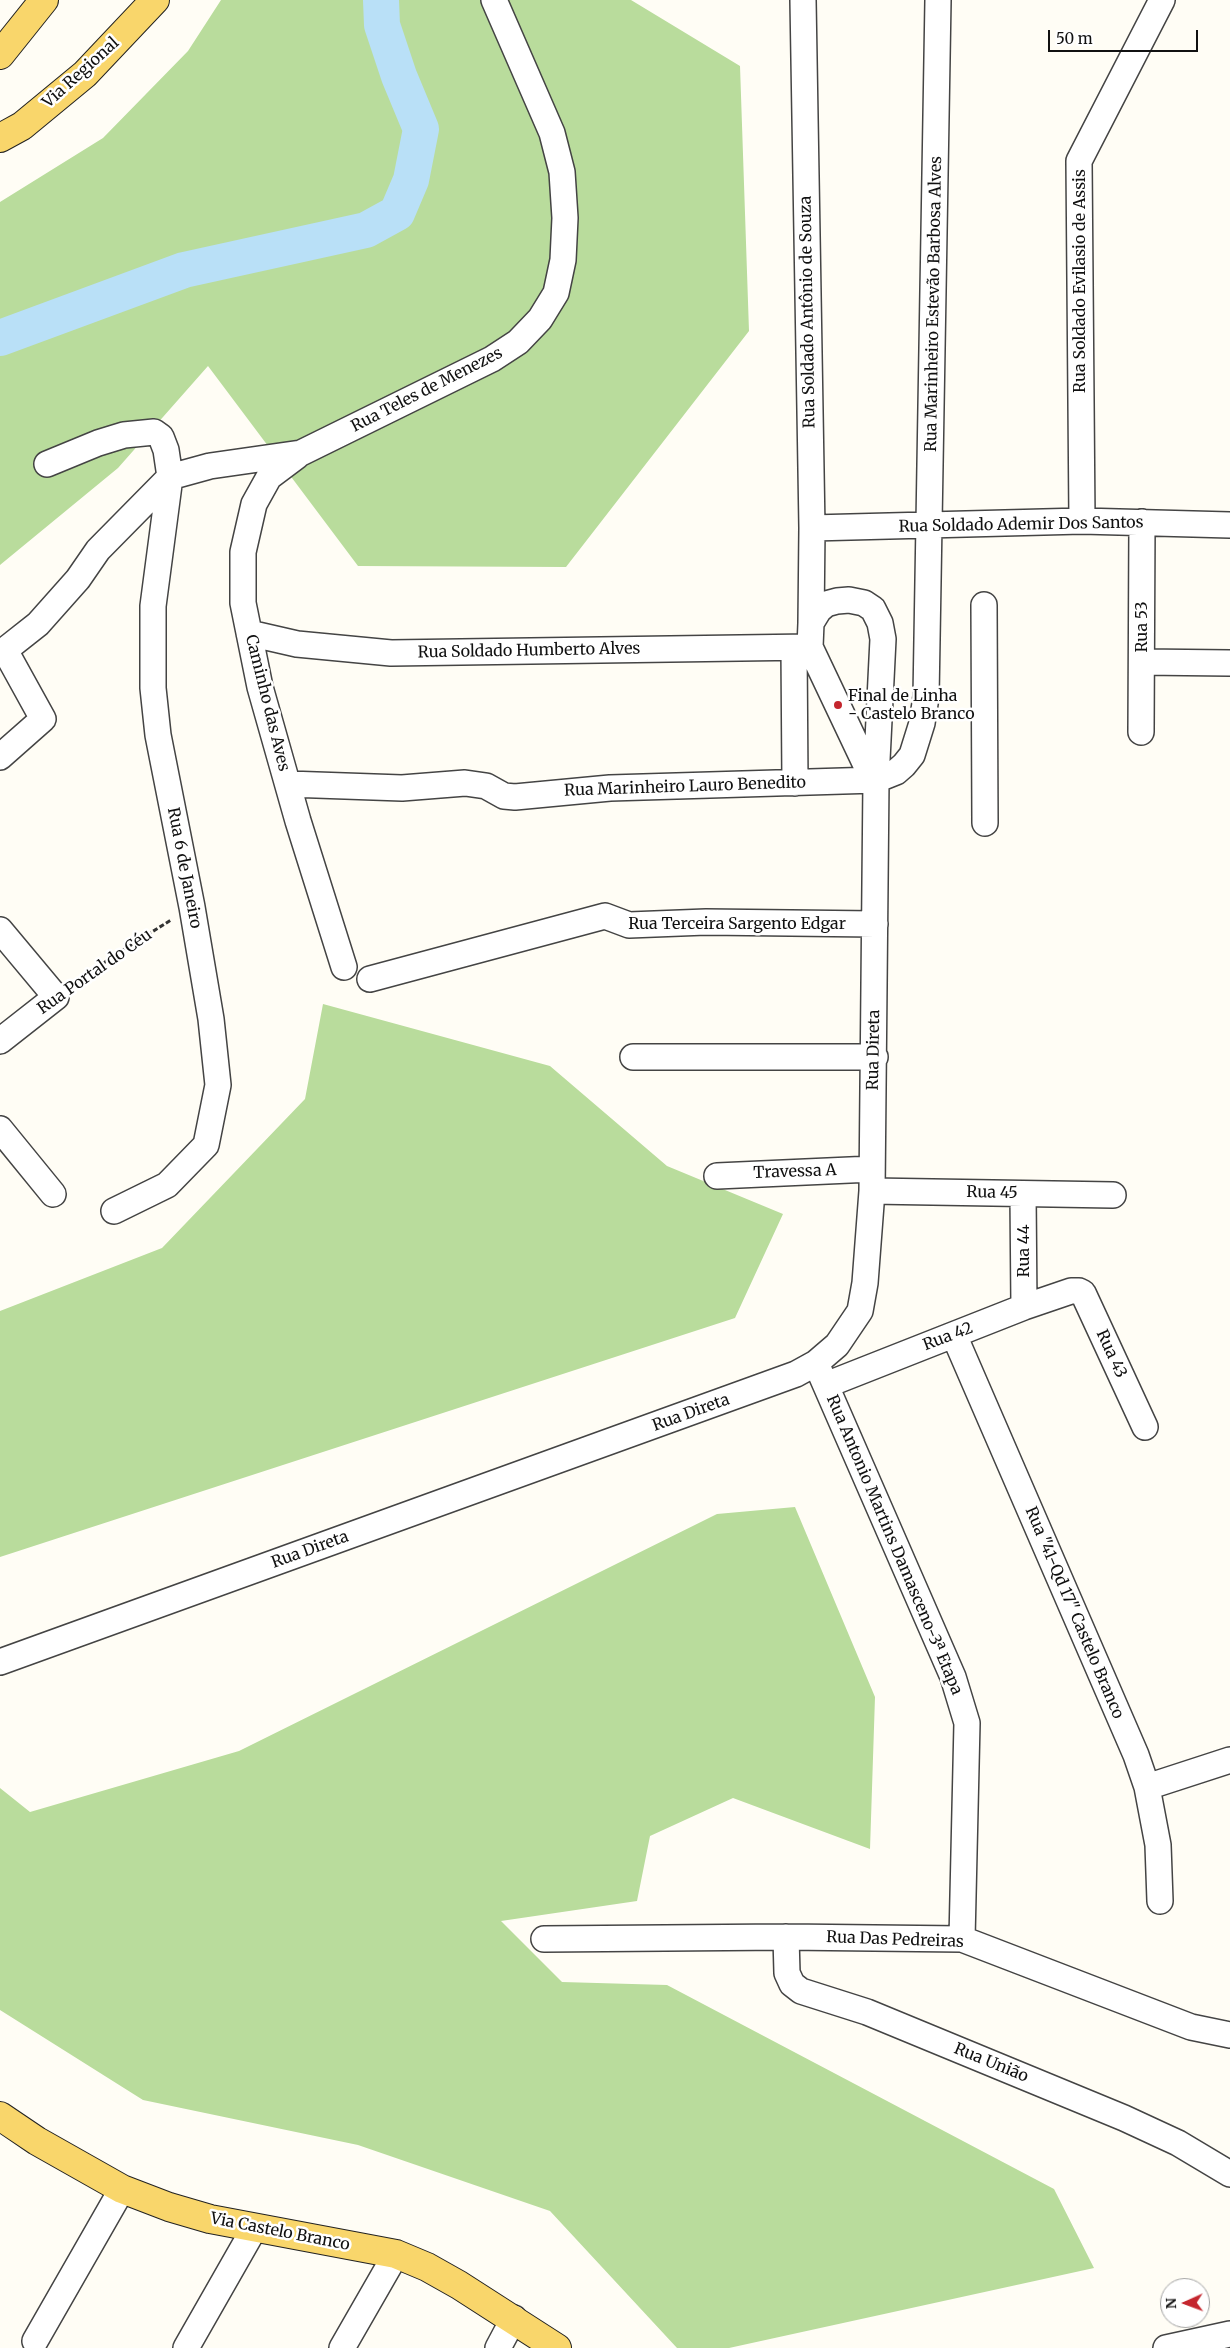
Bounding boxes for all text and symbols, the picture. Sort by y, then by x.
scale bar [1050,20,1200,52]
text: 50 m [1056,29,1093,48]
street label: Via Regional [39,34,123,112]
street label: Rua Marinheiro Estevão Barbosa Alves [922,156,946,452]
street label: Rua Soldado Evilasio de Assis [1070,169,1090,393]
street label: Rua Soldado Antônio de Souza [796,195,820,429]
street label: Rua Teles de Menezes [348,343,506,437]
street label: Rua Soldado Ademir Dos Santos [898,513,1144,537]
street label: Rua 53 [1132,601,1152,653]
street label: Caminho das Aves [241,633,293,773]
street label: Rua Soldado Humberto Alves [417,639,641,663]
place label: Final de Linha - Castelo Branco [848,686,975,724]
marker: Final de Linha - Castelo Branco [832,699,844,711]
street label: Rua Marinheiro Lauro Benedito [564,773,806,801]
street label: Rua 6 de Janeiro [163,806,205,930]
street label: Rua Terceira Sargento Edgar [628,914,846,934]
street label: Rua Portal do Céu [34,925,156,1019]
street label: Rua Direta [864,1010,884,1090]
street label: Travessa A [753,1161,837,1183]
street label: Rua 45 [966,1183,1018,1203]
street label: Rua 44 [1014,1224,1034,1278]
street label: Rua 42 [920,1319,976,1355]
street label: Rua 43 [1092,1327,1130,1381]
street label: Rua Direta [650,1390,732,1436]
street label: Rua Antonio Martins Damasceno-3ª Etapa [822,1392,966,1698]
street label: Rua "41-Qd 17" Castelo Branco [1021,1504,1127,1722]
street label: Rua Direta [269,1527,351,1573]
street label: Rua Das Pedreiras [826,1928,964,1952]
street label: Rua União [951,2039,1031,2087]
street label: Via Castelo Branco [209,2209,351,2255]
north arrow [1160,2278,1210,2328]
text: N [1162,2298,1180,2309]

